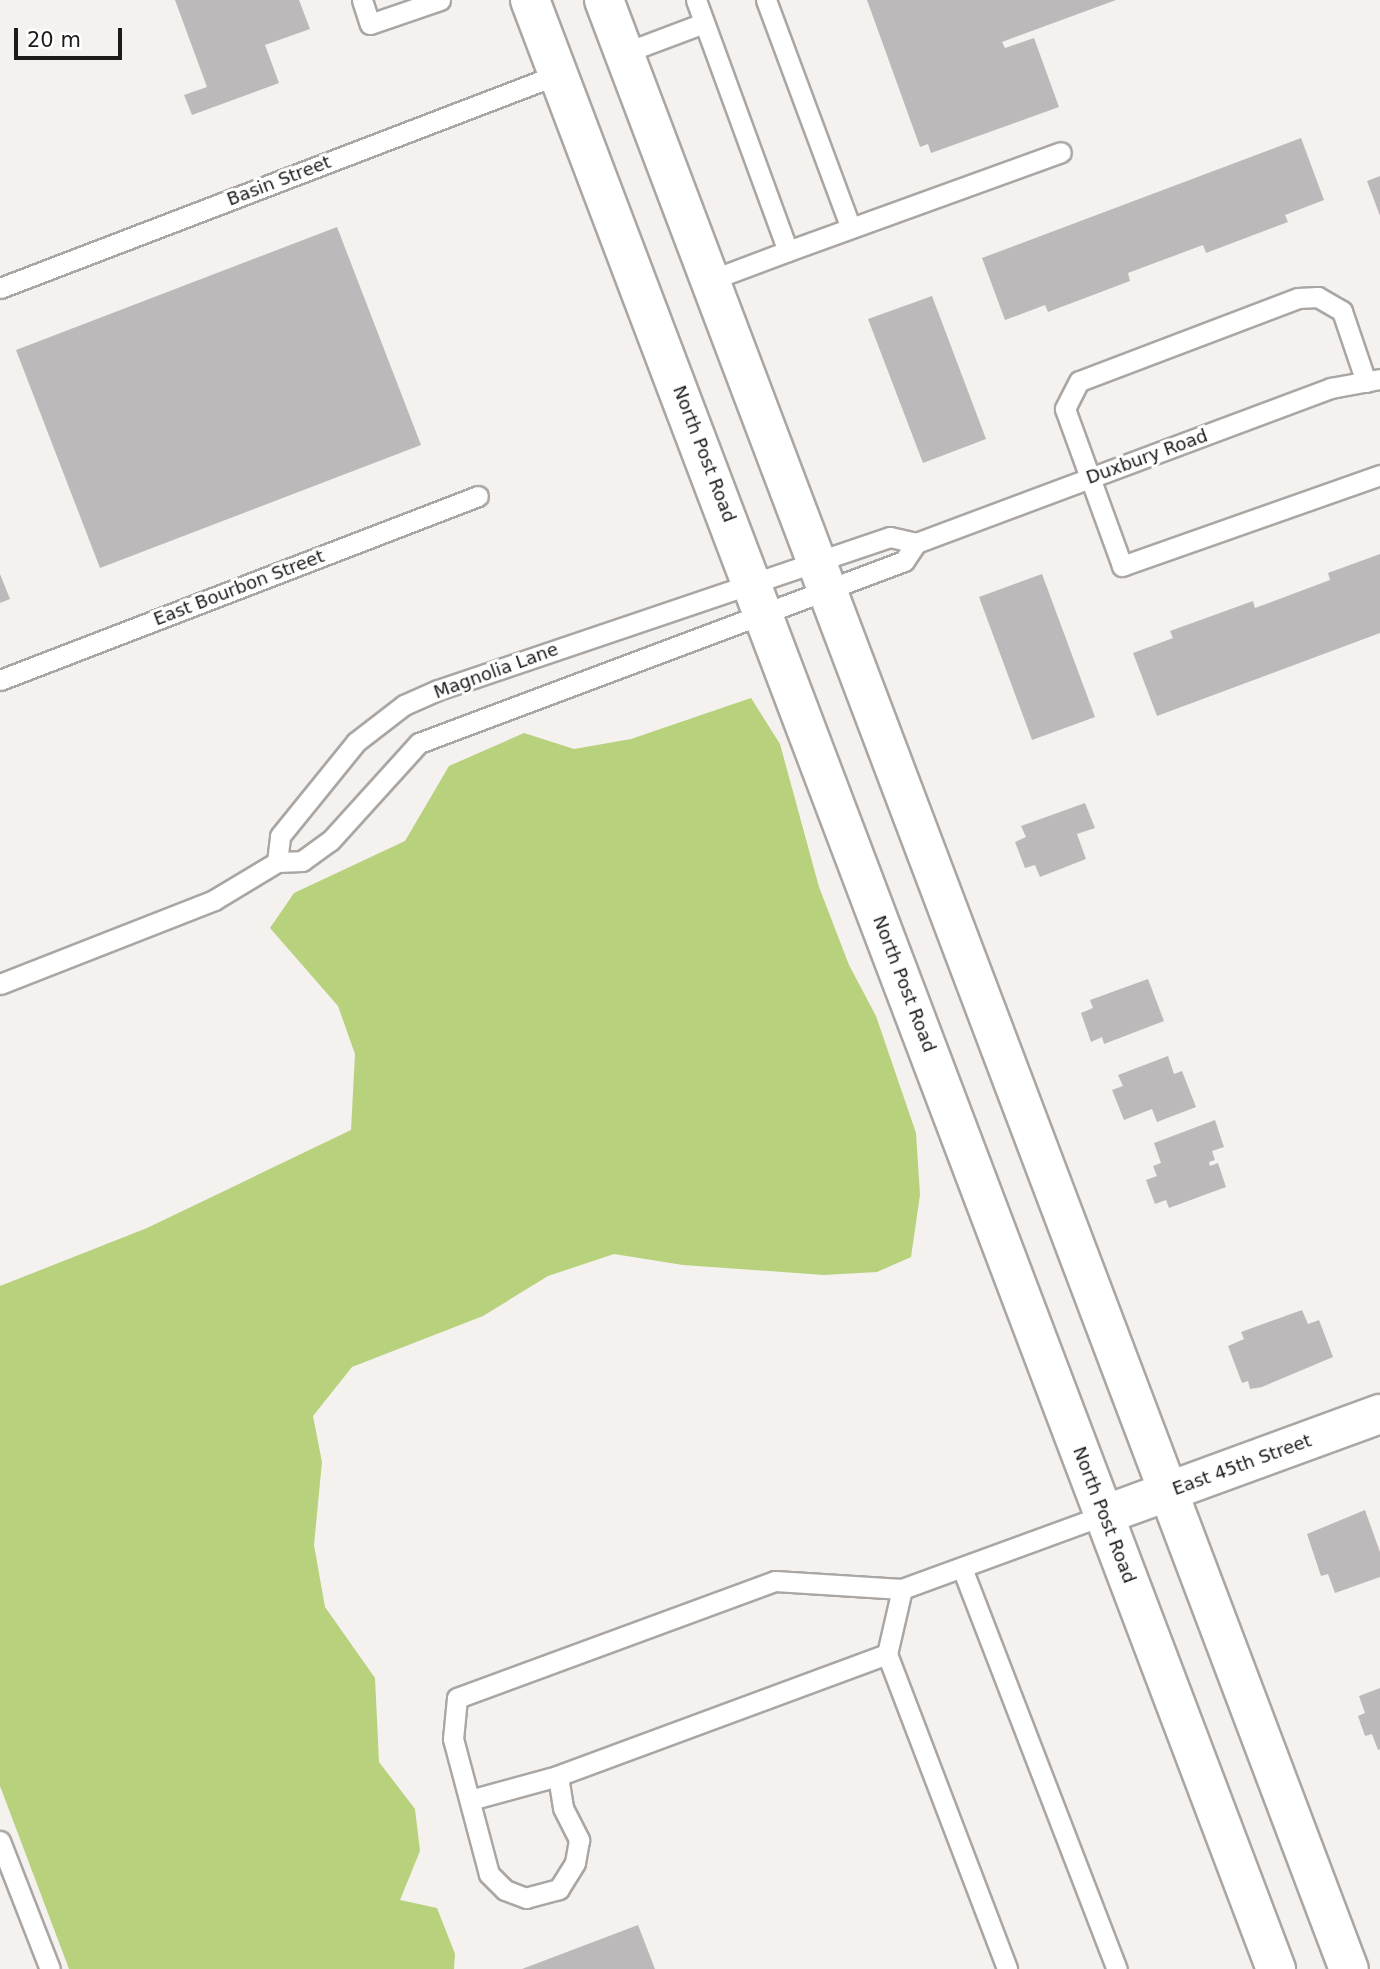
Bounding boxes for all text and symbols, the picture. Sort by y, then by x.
scale bar [18,14,126,58]
text: 20 m [27,28,81,52]
street label: Basin Street [224,151,334,211]
street label: North Post Road [668,383,740,525]
street label: Duxbury Road [1083,425,1211,489]
street label: East Bourbon Street [151,545,327,631]
street label: Magnolia Lane [431,638,561,704]
street label: North Post Road [868,913,940,1055]
street label: East 45th Street [1170,1430,1314,1500]
street label: North Post Road [1068,1444,1140,1586]

